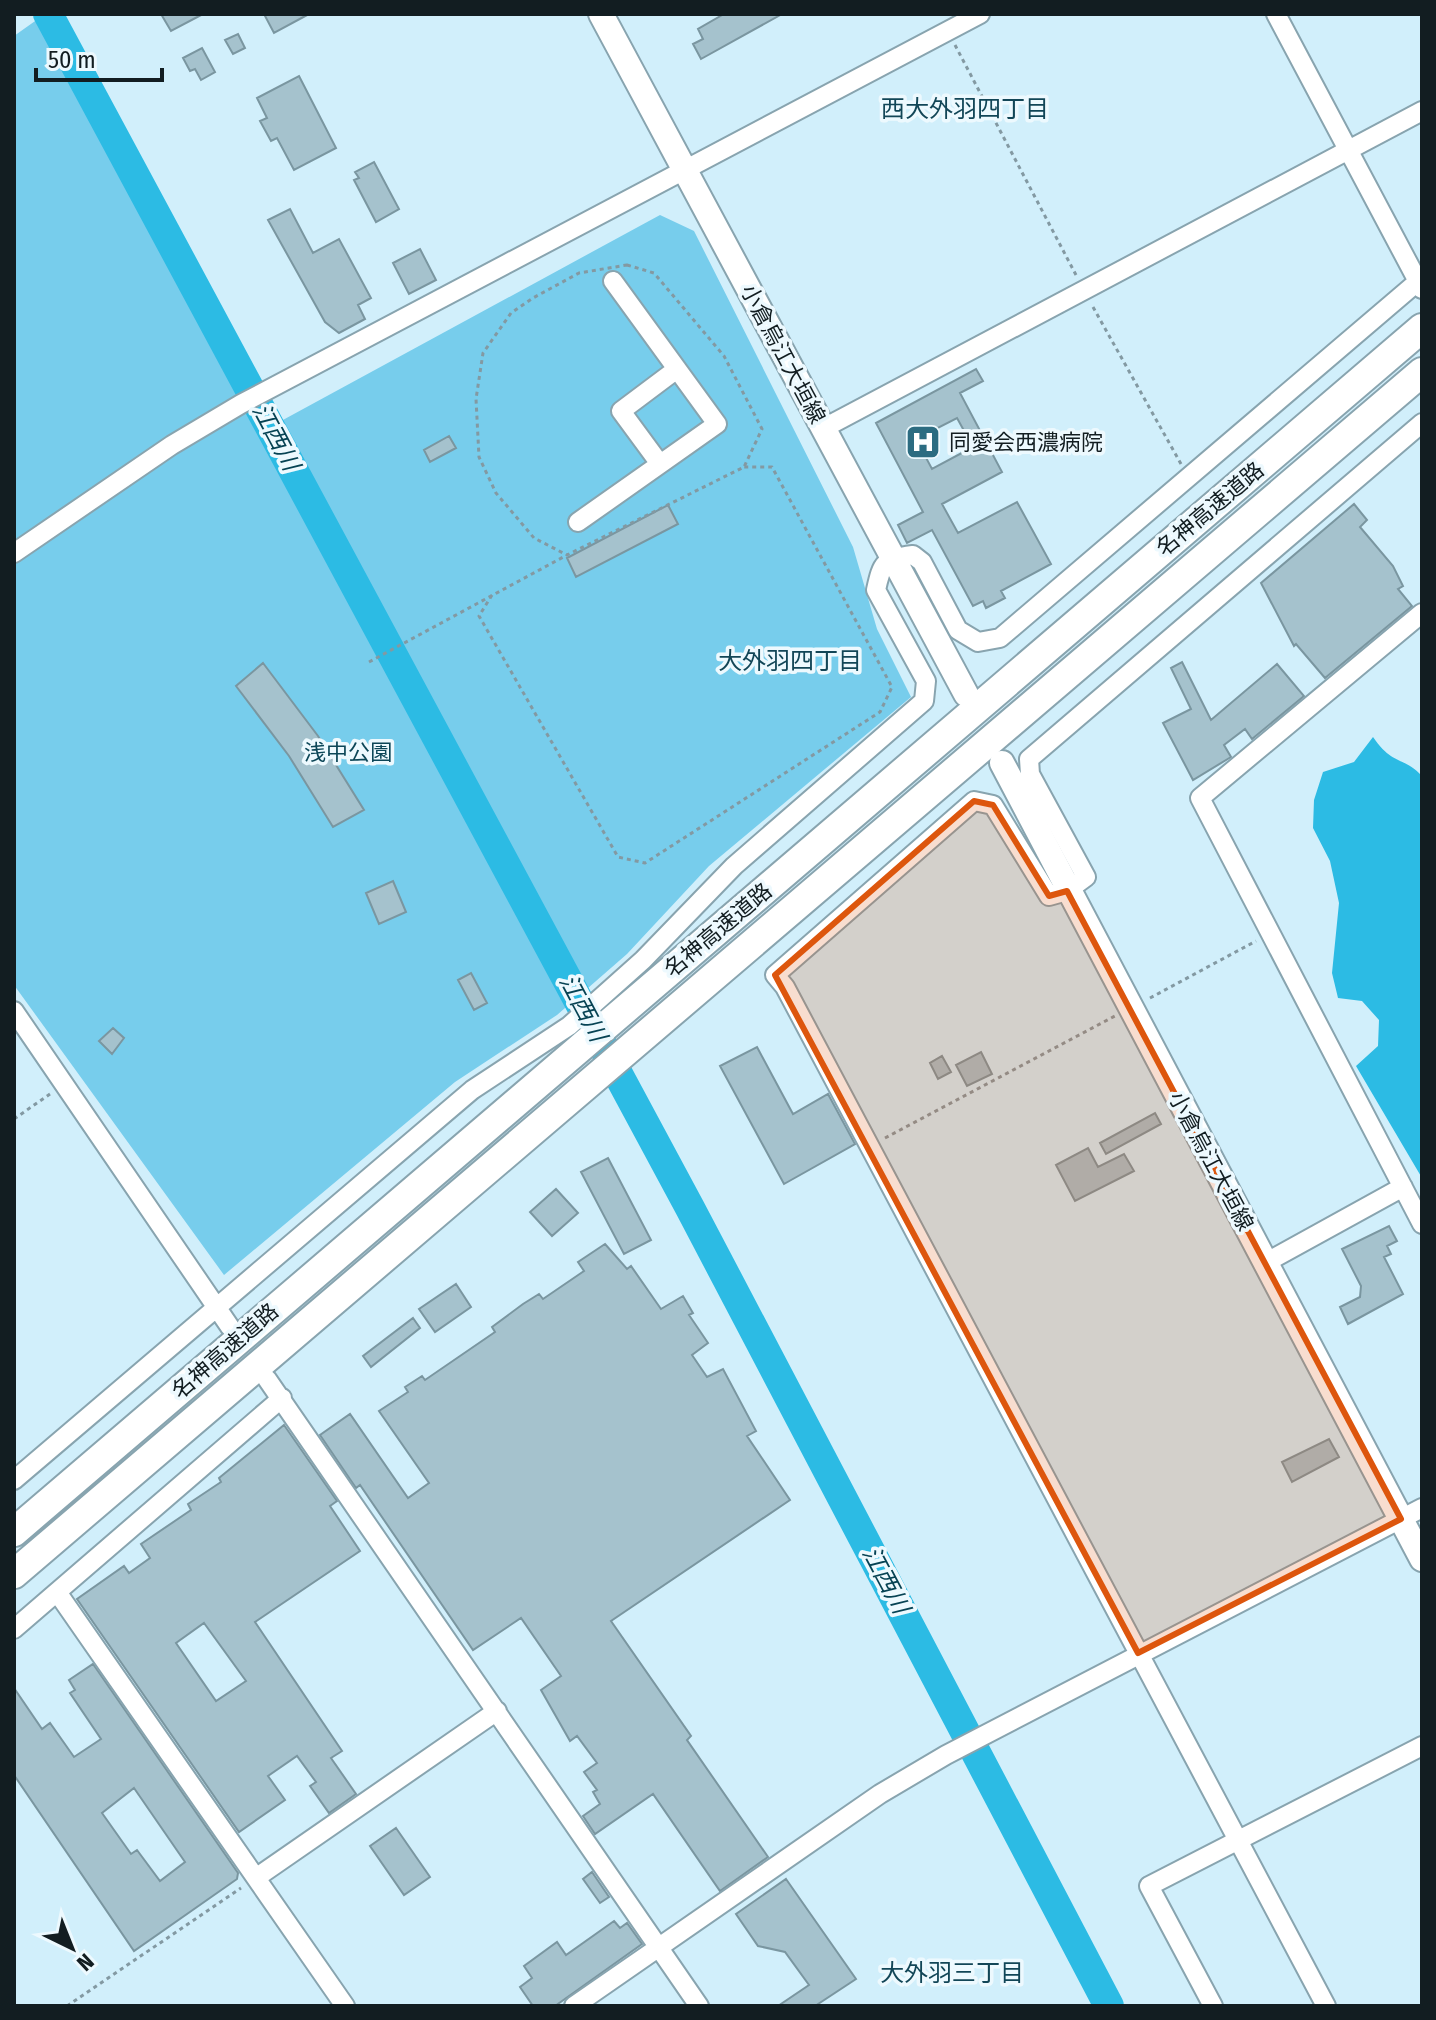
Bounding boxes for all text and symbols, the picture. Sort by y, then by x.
scale bar [36,32,162,82]
text: 50 m [48,46,96,74]
district label: 西大外羽四丁目 [881,95,1049,123]
street label: 小倉烏江大垣線 [735,280,831,428]
water label: 江西川 [247,399,307,478]
hospital icon: 同愛会西濃病院 [904,423,942,461]
place label: 同愛会西濃病院 [949,429,1103,456]
street label: 名神高速道路 [1151,456,1269,562]
district label: 大外羽四丁目 [718,647,862,675]
park label: 浅中公園 [304,739,392,766]
street label: 名神高速道路 [659,877,777,983]
water label: 江西川 [554,970,614,1049]
street label: 小倉烏江大垣線 [1163,1087,1259,1235]
street label: 名神高速道路 [166,1298,284,1404]
water label: 江西川 [857,1542,917,1621]
north arrow [32,1908,112,1988]
text: N [71,1948,99,1977]
district label: 大外羽三丁目 [880,1959,1024,1987]

